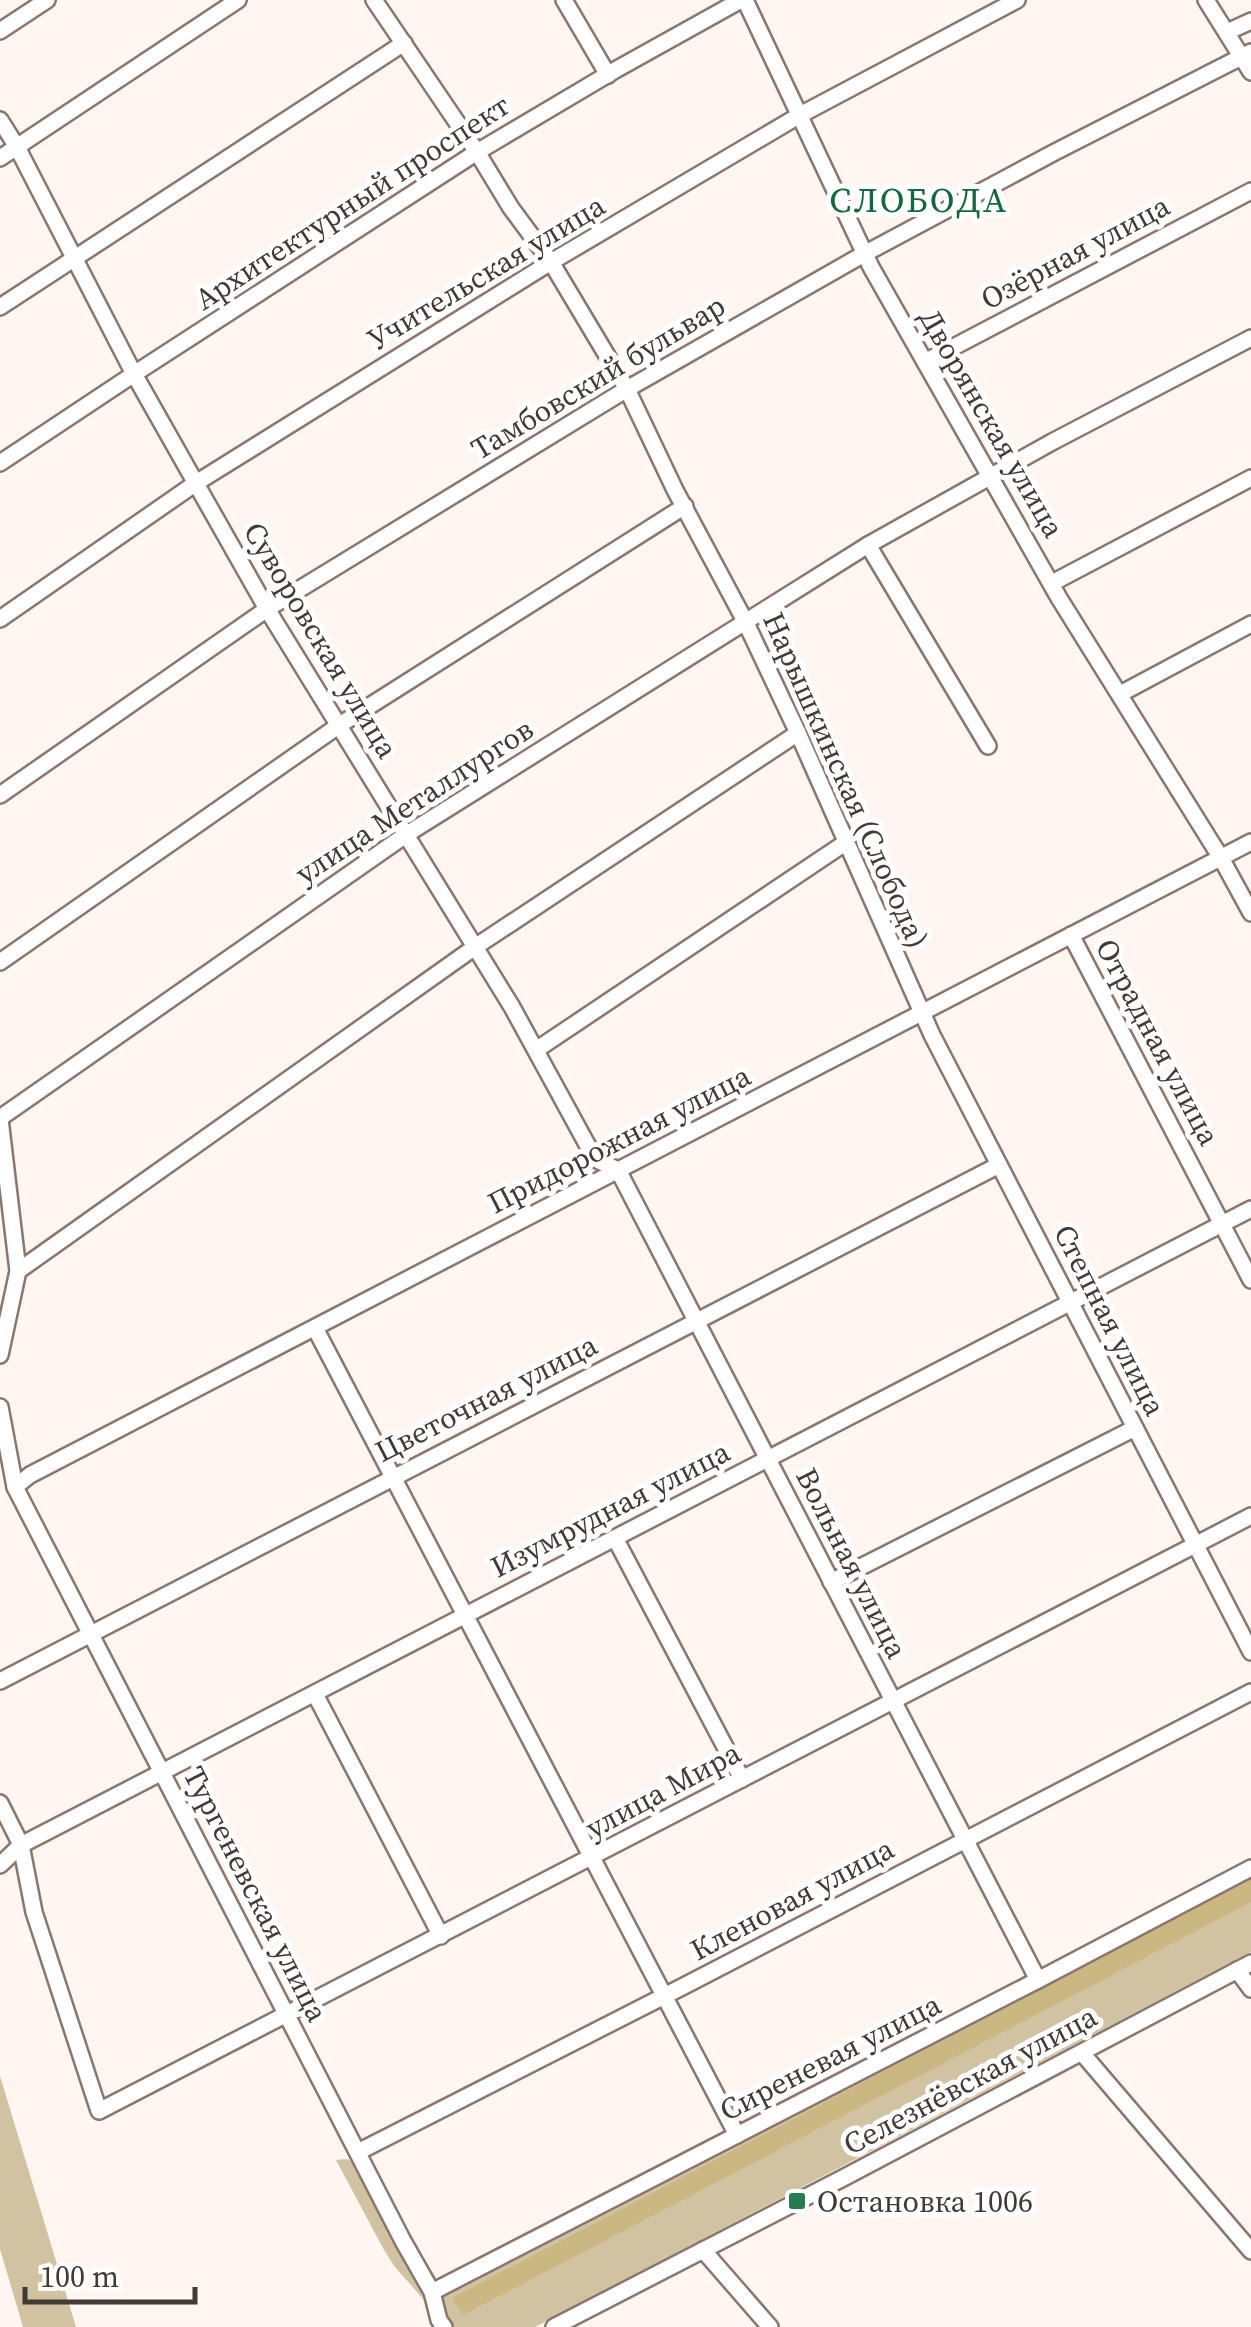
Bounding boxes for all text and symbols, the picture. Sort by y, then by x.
street label: Архитектурный проспект [187,85,518,319]
district label: СЛОБОДА [829,176,1009,224]
street label: Учительская улица [360,184,613,359]
street label: Озёрная улица [973,185,1177,319]
street label: Тамбовский бульвар [463,285,733,469]
street label: Дворянская улица [910,301,1075,546]
street label: Суворовская улица [234,514,408,766]
street label: Нарышкинская (Слобода) [753,606,939,954]
street label: улица Металлургов [287,709,541,893]
street label: Отрадная улица [1086,932,1230,1153]
street label: Придорожная улица [481,1055,758,1223]
street label: Степная улица [1044,1217,1176,1423]
street label: Цветочная улица [368,1324,605,1472]
street label: Изумрудная улица [483,1431,737,1587]
street label: Вольная улица [786,1461,918,1666]
street label: улица Мира [578,1732,748,1848]
street label: Тургеневская улица [174,1759,338,2029]
street label: Кленовая улица [683,1828,902,1970]
street label: Сиреневая улица [712,1983,948,2130]
street label: Селезнёвская улица [836,1995,1105,2164]
place label: Остановка 1006 [817,2181,1033,2222]
marker: Остановка 1006 [786,2190,808,2212]
scale bar [25,2242,195,2304]
text: 100 m [40,2256,119,2297]

